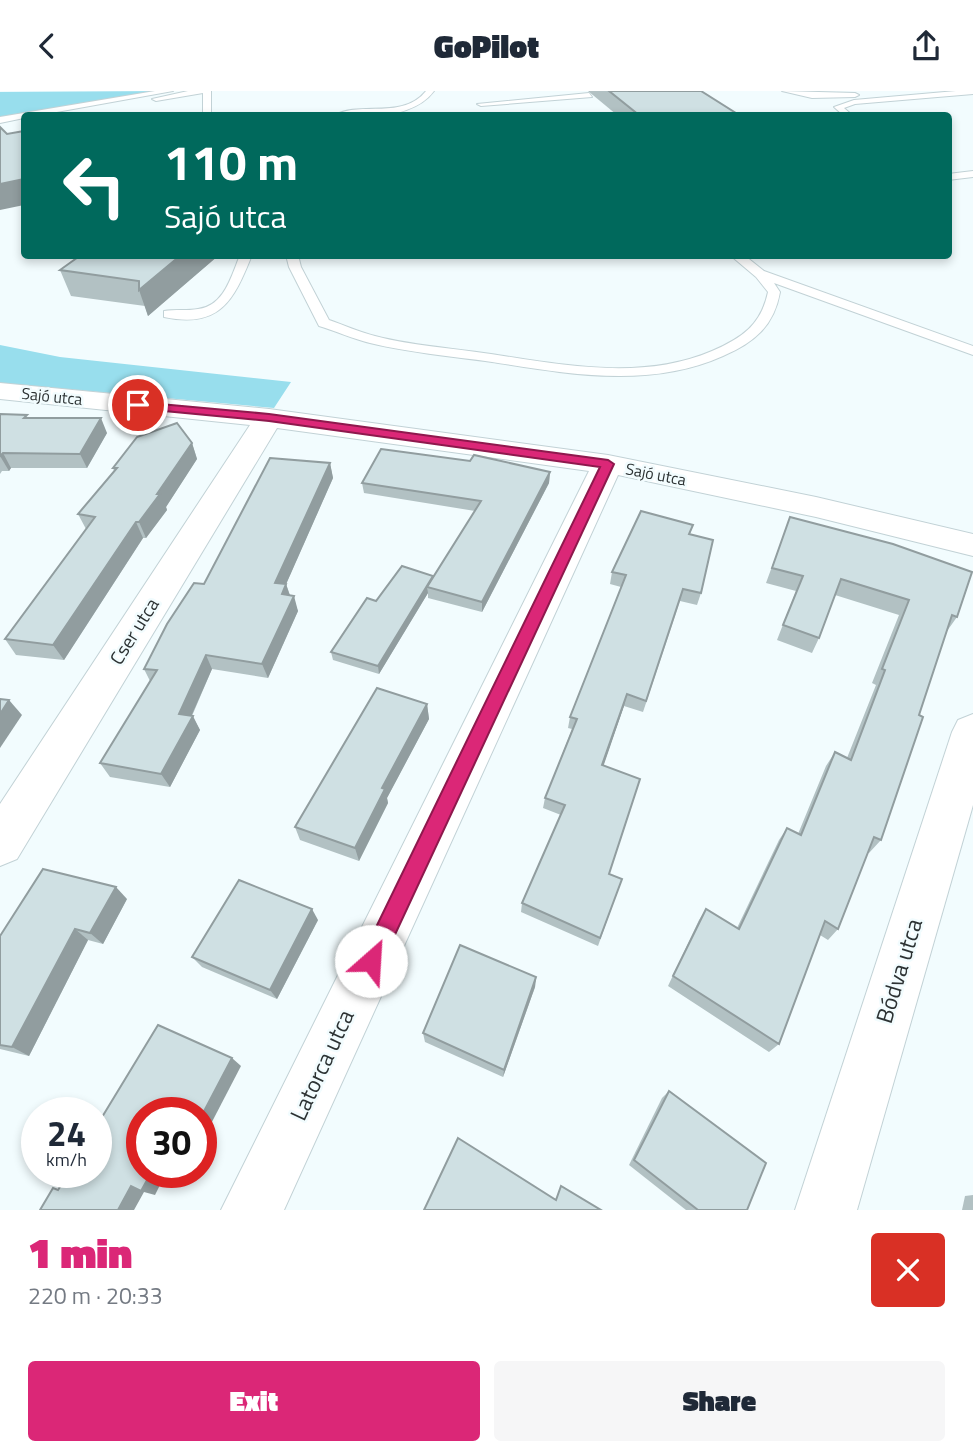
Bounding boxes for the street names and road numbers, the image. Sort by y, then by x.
street label: Sajó utca [20,381,84,411]
street label: Sajó utca [624,456,688,492]
street label: Cser utca [102,591,166,670]
street label: Bódva utca [866,914,931,1028]
street label: Latorca utca [281,1003,363,1126]

